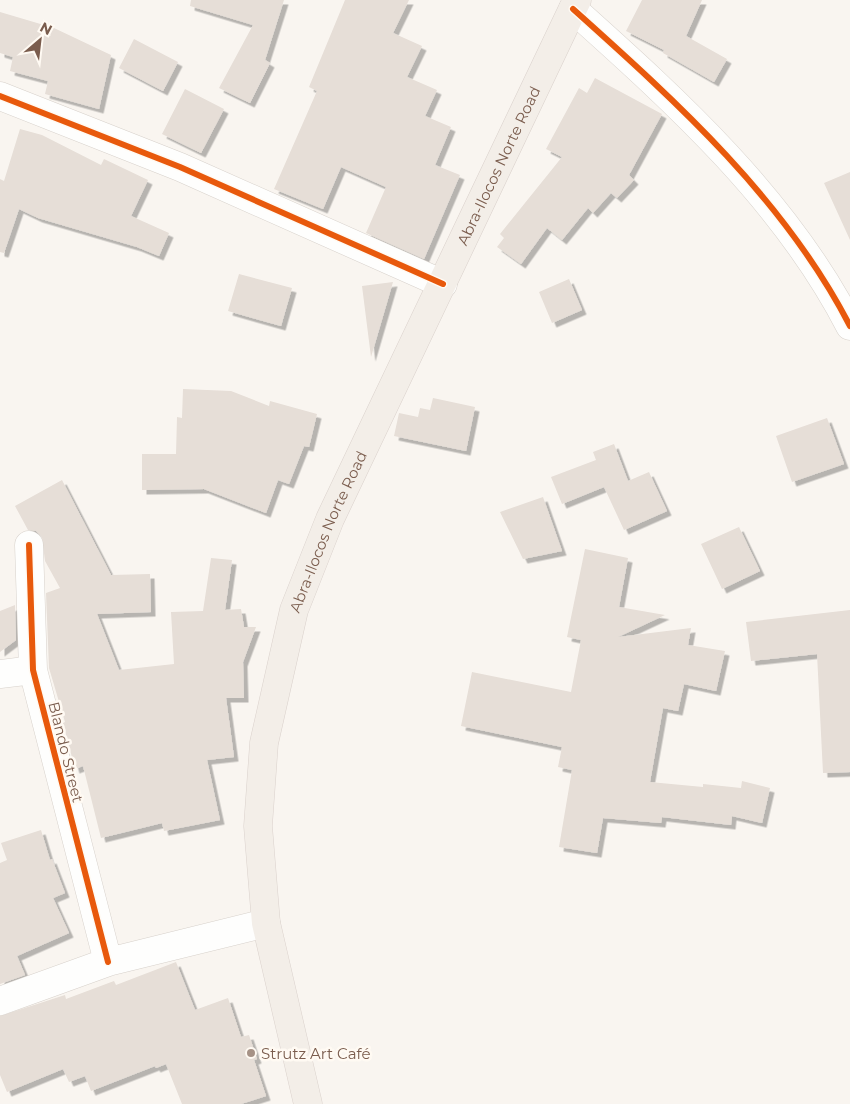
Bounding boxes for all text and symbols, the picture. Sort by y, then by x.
north arrow [15,15,65,65]
text: N [37,18,55,39]
street label: Abra-Ilocos Norte Road [452,83,544,248]
street label: Abra-Ilocos Norte Road [285,448,371,615]
street label: Blando Street [44,700,88,804]
place label: Strutz Art Café [261,1044,371,1063]
marker: Strutz Art Café [245,1047,257,1059]

